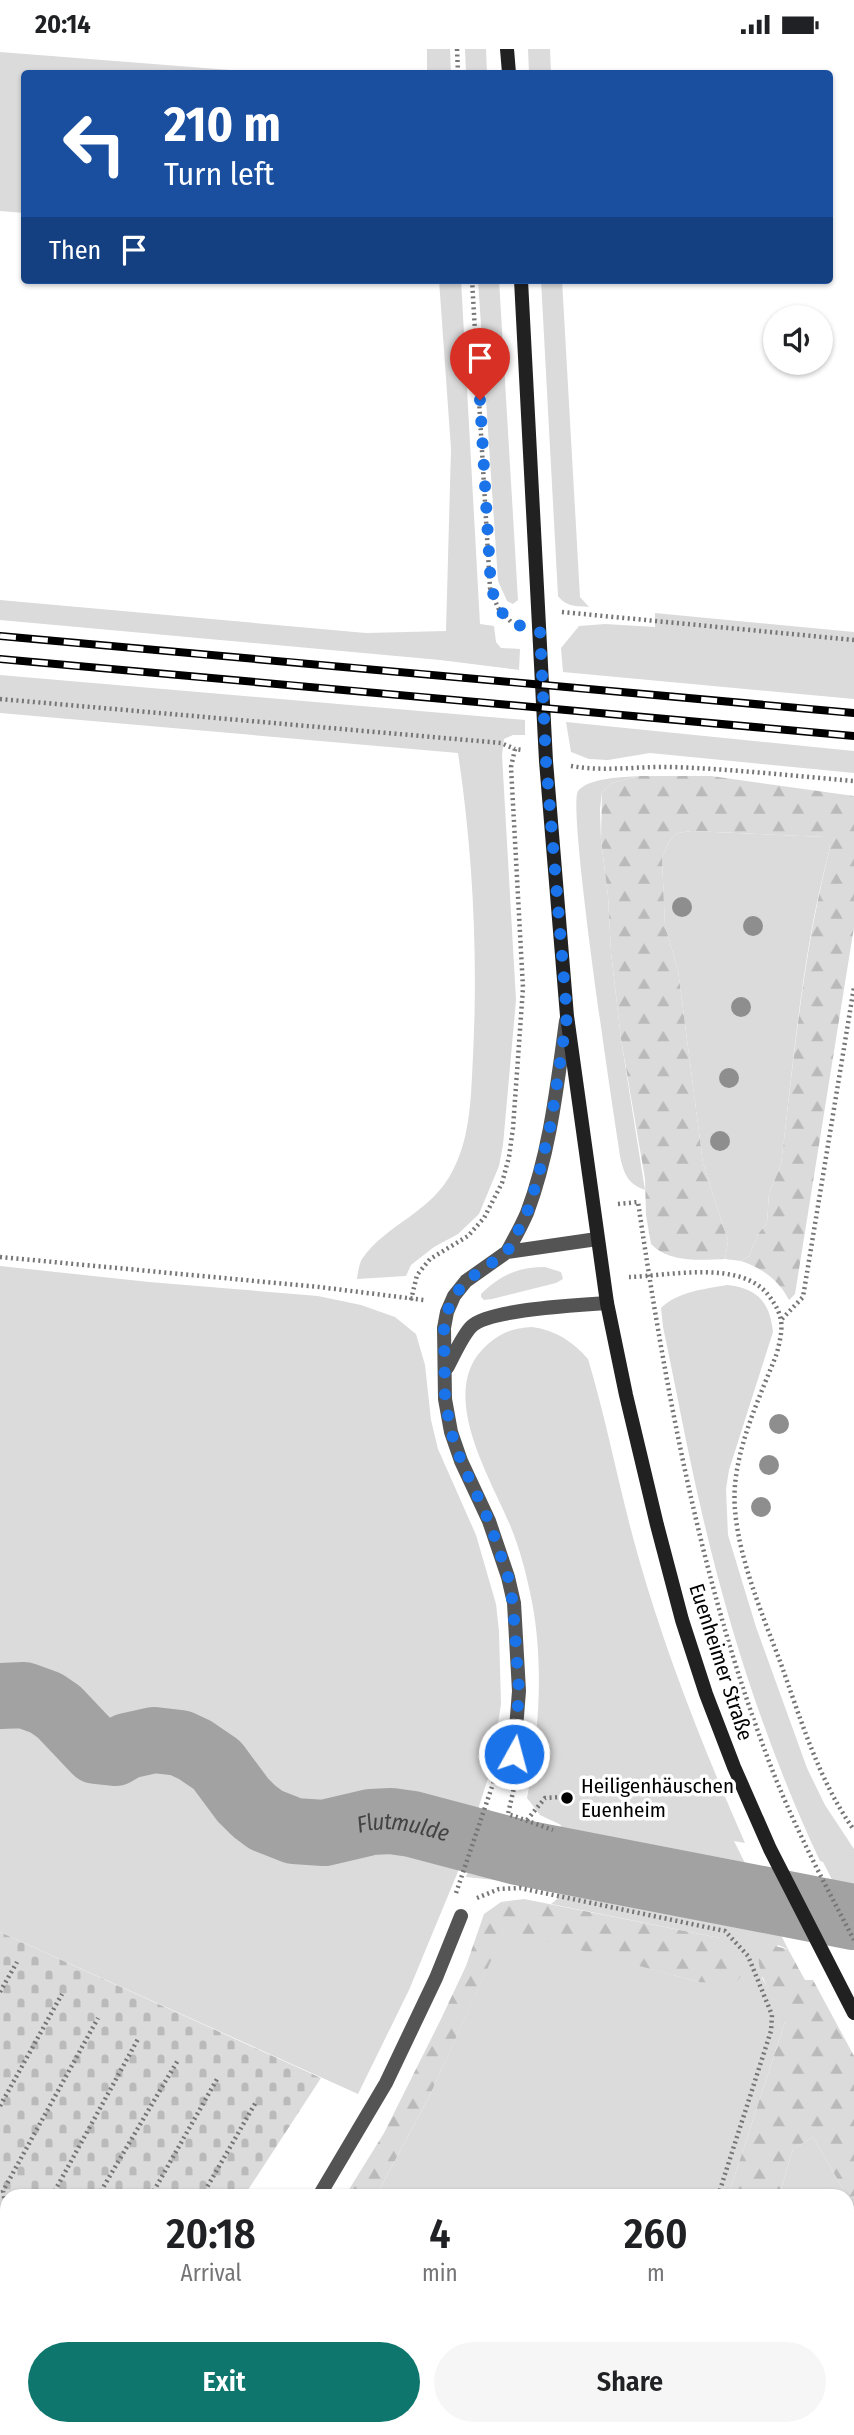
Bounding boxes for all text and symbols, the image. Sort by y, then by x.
text: 20:14 [35,9,91,40]
text: 210 m [164,95,281,154]
icon: left [49,98,140,189]
text: Turn left [164,155,274,193]
icon: arrive [115,231,153,269]
text: Then [49,235,101,266]
map controls [763,305,833,375]
button: sound [763,305,833,375]
pin [450,328,510,400]
icon: arrive [461,339,499,377]
street label: Euenheimer Straße [683,1580,759,1744]
position arrow [477,1717,551,1791]
place label: Heiligenhäuschen Euenheim [581,1773,734,1823]
marker: Heiligenhäuschen Euenheim [559,1790,575,1806]
water label: Flutmulde [354,1807,452,1847]
text: 20:18 [166,2209,256,2259]
text: 4 [429,2209,451,2259]
text: 260 [624,2209,688,2259]
text: Arrival [181,2259,242,2287]
text: min [422,2259,458,2287]
text: m [647,2259,665,2287]
button: Exit [28,2342,420,2422]
button: Share [434,2342,826,2422]

